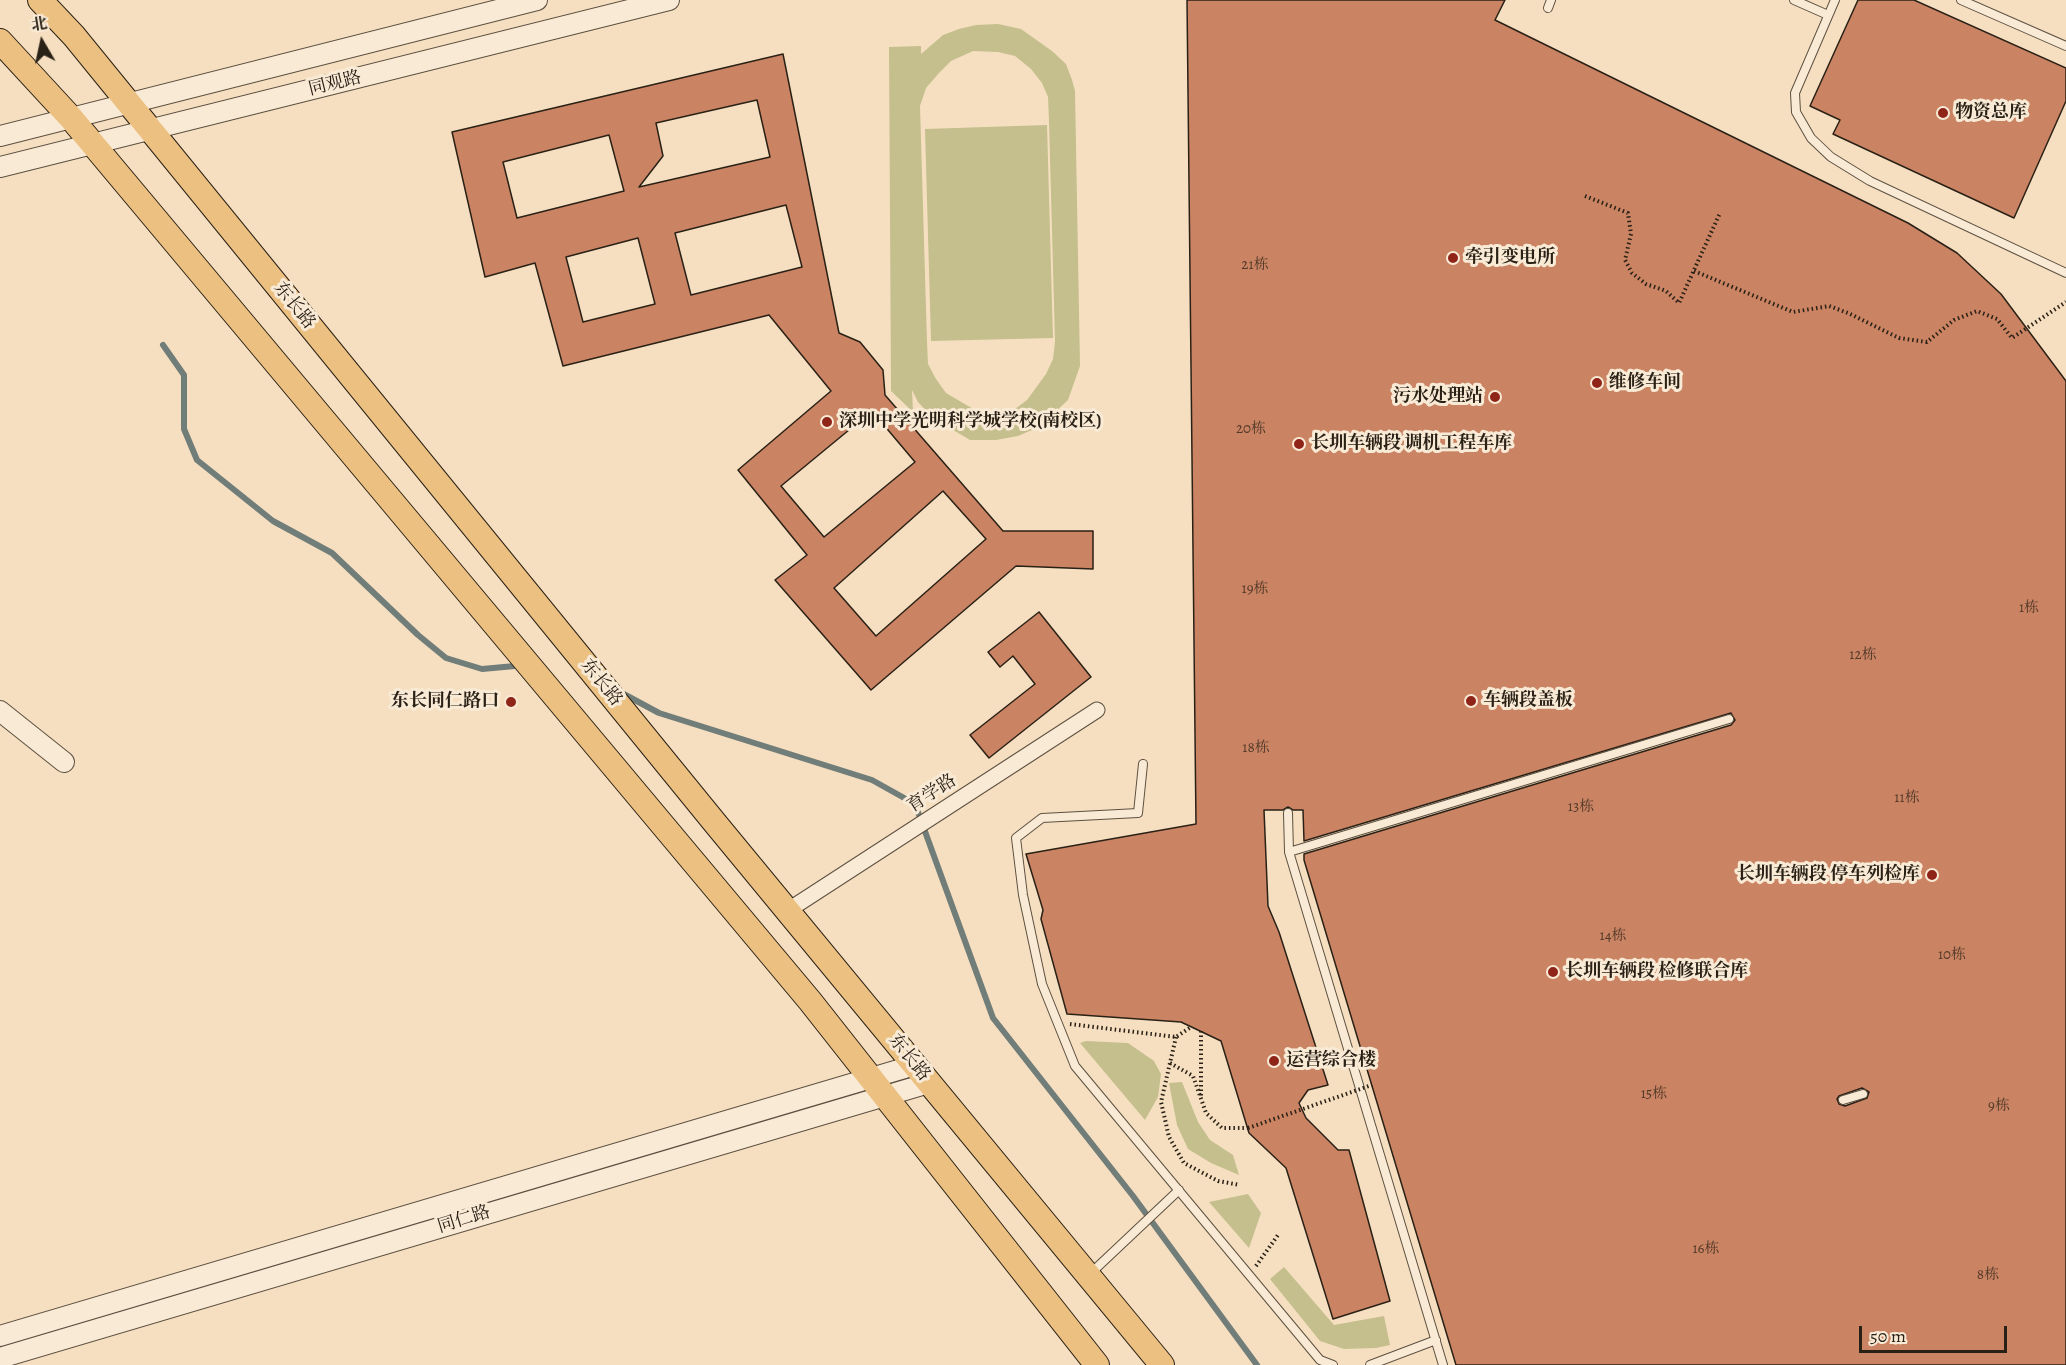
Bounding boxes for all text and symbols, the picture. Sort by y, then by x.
north arrow [12,12,72,72]
text: 北 [30,12,49,36]
street label: 同观路 [306,67,364,101]
place label: 物资总库 [1955,102,2027,124]
marker: 物资总库 [1936,106,1950,120]
place label: 牵引变电所 [1465,247,1555,269]
marker: 牵引变电所 [1446,251,1460,265]
house number: 21栋 [1241,256,1269,274]
street label: 东长路 [269,278,319,334]
place label: 维修车间 [1609,372,1681,394]
marker: 维修车间 [1590,376,1604,390]
place label: 污水处理站 [1393,386,1483,408]
marker: 污水处理站 [1488,390,1502,404]
place label: 深圳中学光明科学城学校(南校区) [839,411,1101,433]
marker: 深圳中学光明科学城学校(南校区) [820,415,834,429]
house number: 20栋 [1236,420,1266,438]
place label: 长圳车辆段 调机工程车库 [1311,433,1512,455]
marker: 长圳车辆段 调机工程车库 [1292,437,1306,451]
house number: 19栋 [1242,580,1268,598]
house number: 1栋 [2019,599,2039,617]
house number: 12栋 [1849,646,1877,664]
street label: 东长路 [576,655,626,711]
place label: 车辆段盖板 [1483,690,1573,712]
place label: 东长同仁路口 [391,691,499,713]
marker: 车辆段盖板 [1464,694,1478,708]
marker: 东长同仁路口 [504,695,518,709]
house number: 18栋 [1242,739,1270,757]
street label: 育学路 [903,770,961,818]
house number: 11栋 [1894,789,1920,807]
house number: 13栋 [1568,798,1594,816]
place label: 长圳车辆段 停车列检库 [1737,864,1920,886]
marker: 长圳车辆段 停车列检库 [1925,868,1939,882]
house number: 14栋 [1600,927,1626,945]
house number: 10栋 [1938,946,1966,964]
place label: 长圳车辆段 检修联合库 [1565,961,1748,983]
marker: 长圳车辆段 检修联合库 [1546,965,1560,979]
street label: 东长路 [884,1030,934,1086]
place label: 运营综合楼 [1286,1050,1376,1072]
marker: 运营综合楼 [1267,1054,1281,1068]
house number: 15栋 [1641,1085,1667,1103]
house number: 9栋 [1988,1097,2010,1115]
street label: 同仁路 [435,1202,493,1238]
house number: 16栋 [1692,1240,1720,1258]
house number: 8栋 [1977,1266,1999,1284]
scale bar [1862,1314,2010,1352]
text: 50 m [1870,1324,1906,1348]

